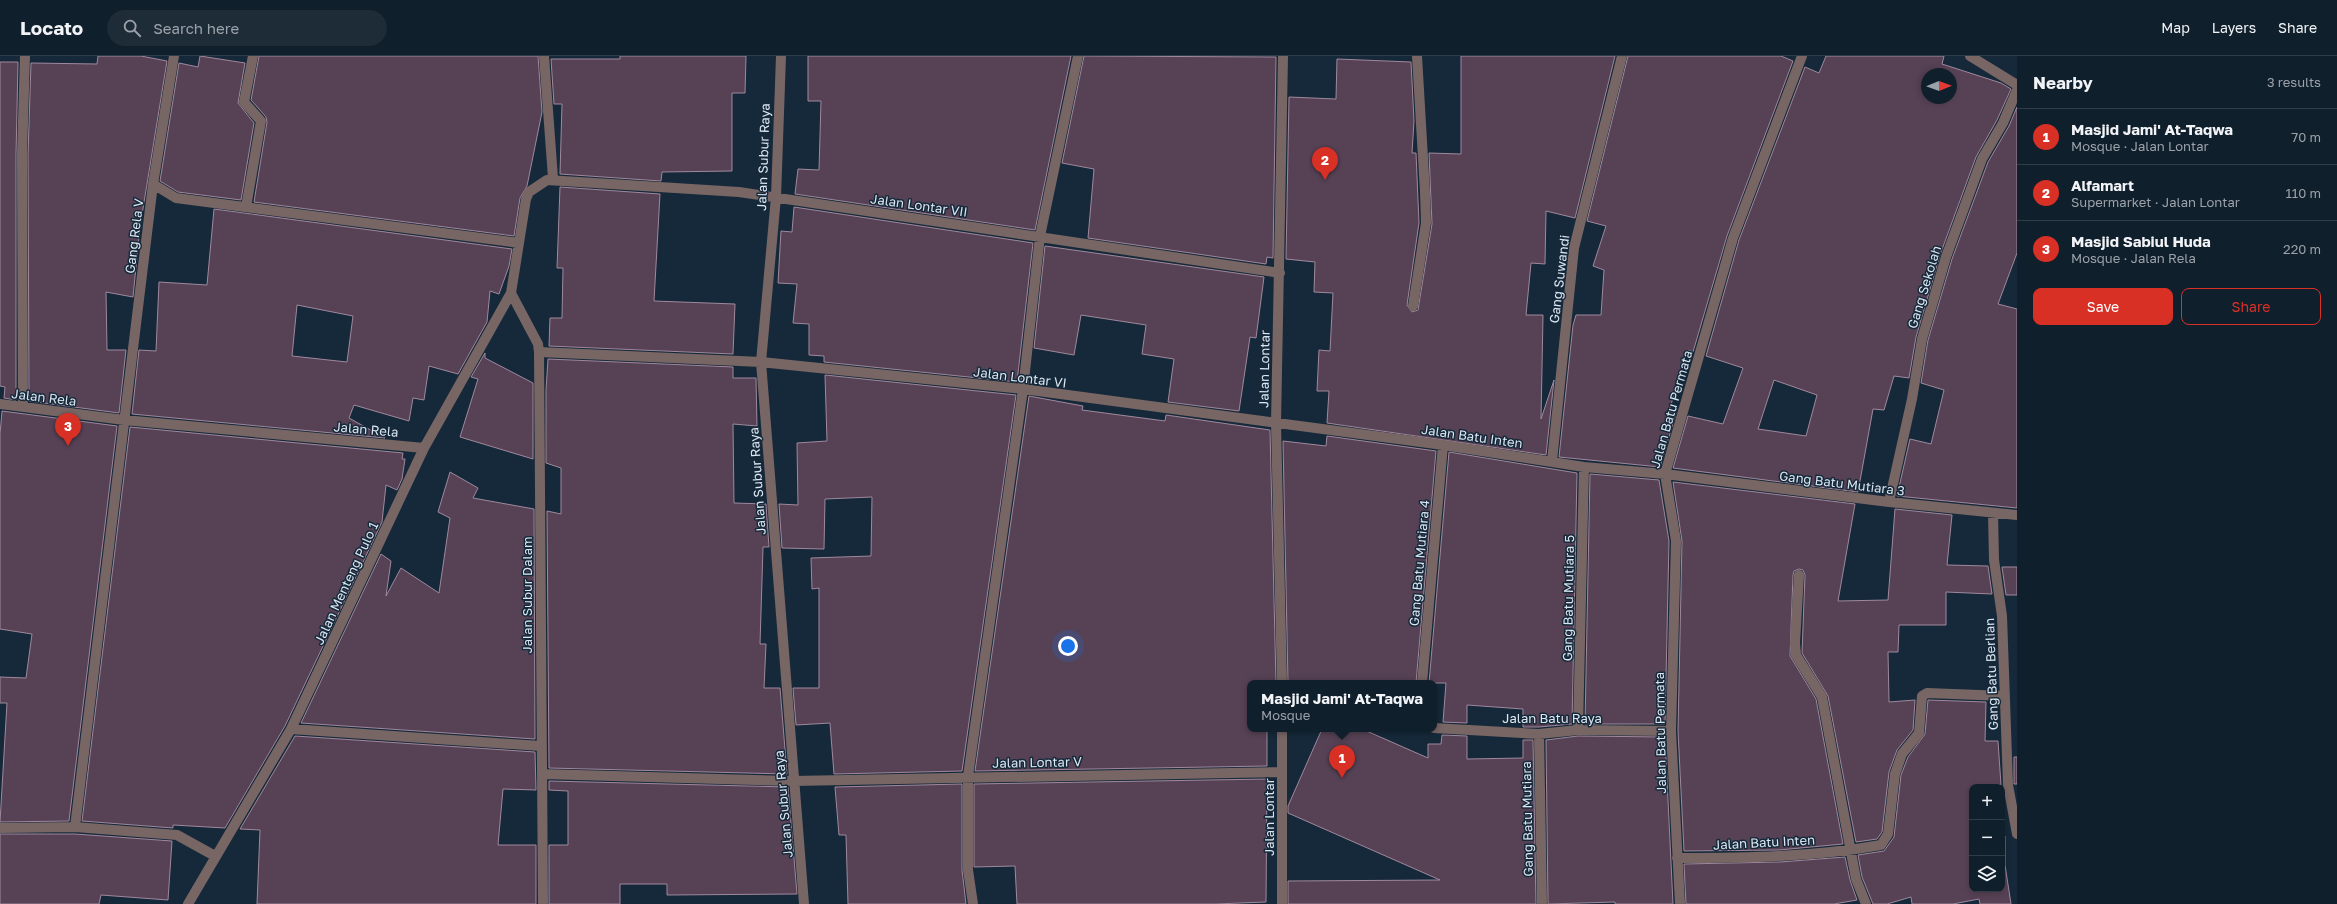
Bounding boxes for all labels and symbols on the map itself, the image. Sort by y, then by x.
north arrow [1921,68,1957,104]
street label: Jalan Subur Raya [753,103,773,211]
pin: 2 [1312,147,1338,180]
street label: Jalan Lontar VII [869,190,969,220]
street label: Gang Rela V [121,197,147,274]
street label: Gang Suwandi [1546,234,1572,324]
street label: Gang Sekolah [1904,244,1944,330]
street label: Jalan Lontar [1255,330,1273,408]
street label: Jalan Batu Permata [1647,348,1695,470]
street label: Jalan Lontar VI [972,363,1068,391]
street label: Jalan Rela [11,385,77,409]
pin: 3 [55,413,81,446]
street label: Jalan Rela [333,418,399,440]
street label: Jalan Batu Inten [1420,421,1524,451]
street label: Jalan Subur Raya [745,427,769,535]
street label: Gang Batu Mutiara 3 [1778,467,1906,499]
street label: Gang Batu Mutiara 4 [1406,499,1432,627]
street label: Jalan Menteng Pulo 1 [311,519,381,647]
street label: Gang Batu Mutiara 5 [1559,535,1577,661]
street label: Jalan Subur Dalam [519,536,535,654]
street label: Gang Batu Berlian [1981,618,2001,730]
your location [1058,636,1078,656]
street label: Jalan Batu Permata [1651,672,1669,794]
street label: Jalan Batu Raya [1502,710,1602,726]
pin: 1 [1329,745,1355,778]
street label: Jalan Subur Raya [770,750,796,858]
street label: Jalan Lontar V [992,753,1082,771]
street label: Gang Batu Mutiara [1518,761,1536,877]
street label: Jalan Lontar [1261,778,1277,856]
street label: Jalan Batu Inten [1713,831,1815,853]

